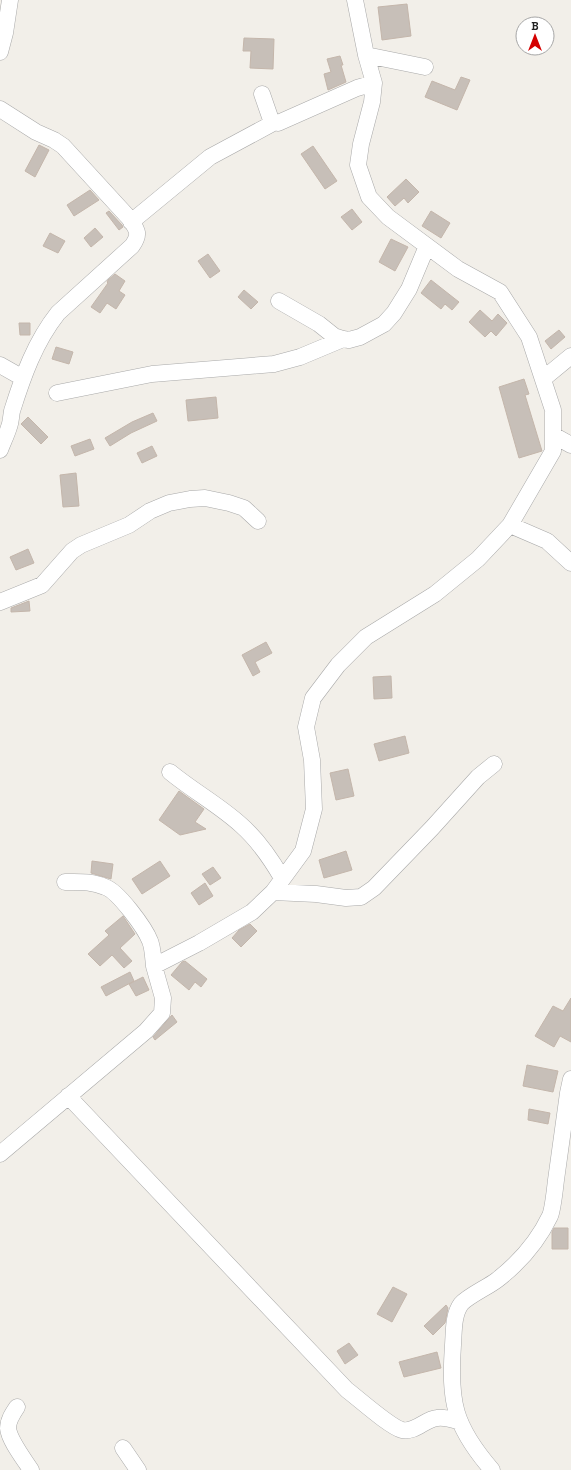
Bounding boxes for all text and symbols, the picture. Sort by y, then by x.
north arrow [515,16,555,56]
text: B [531,19,539,33]

